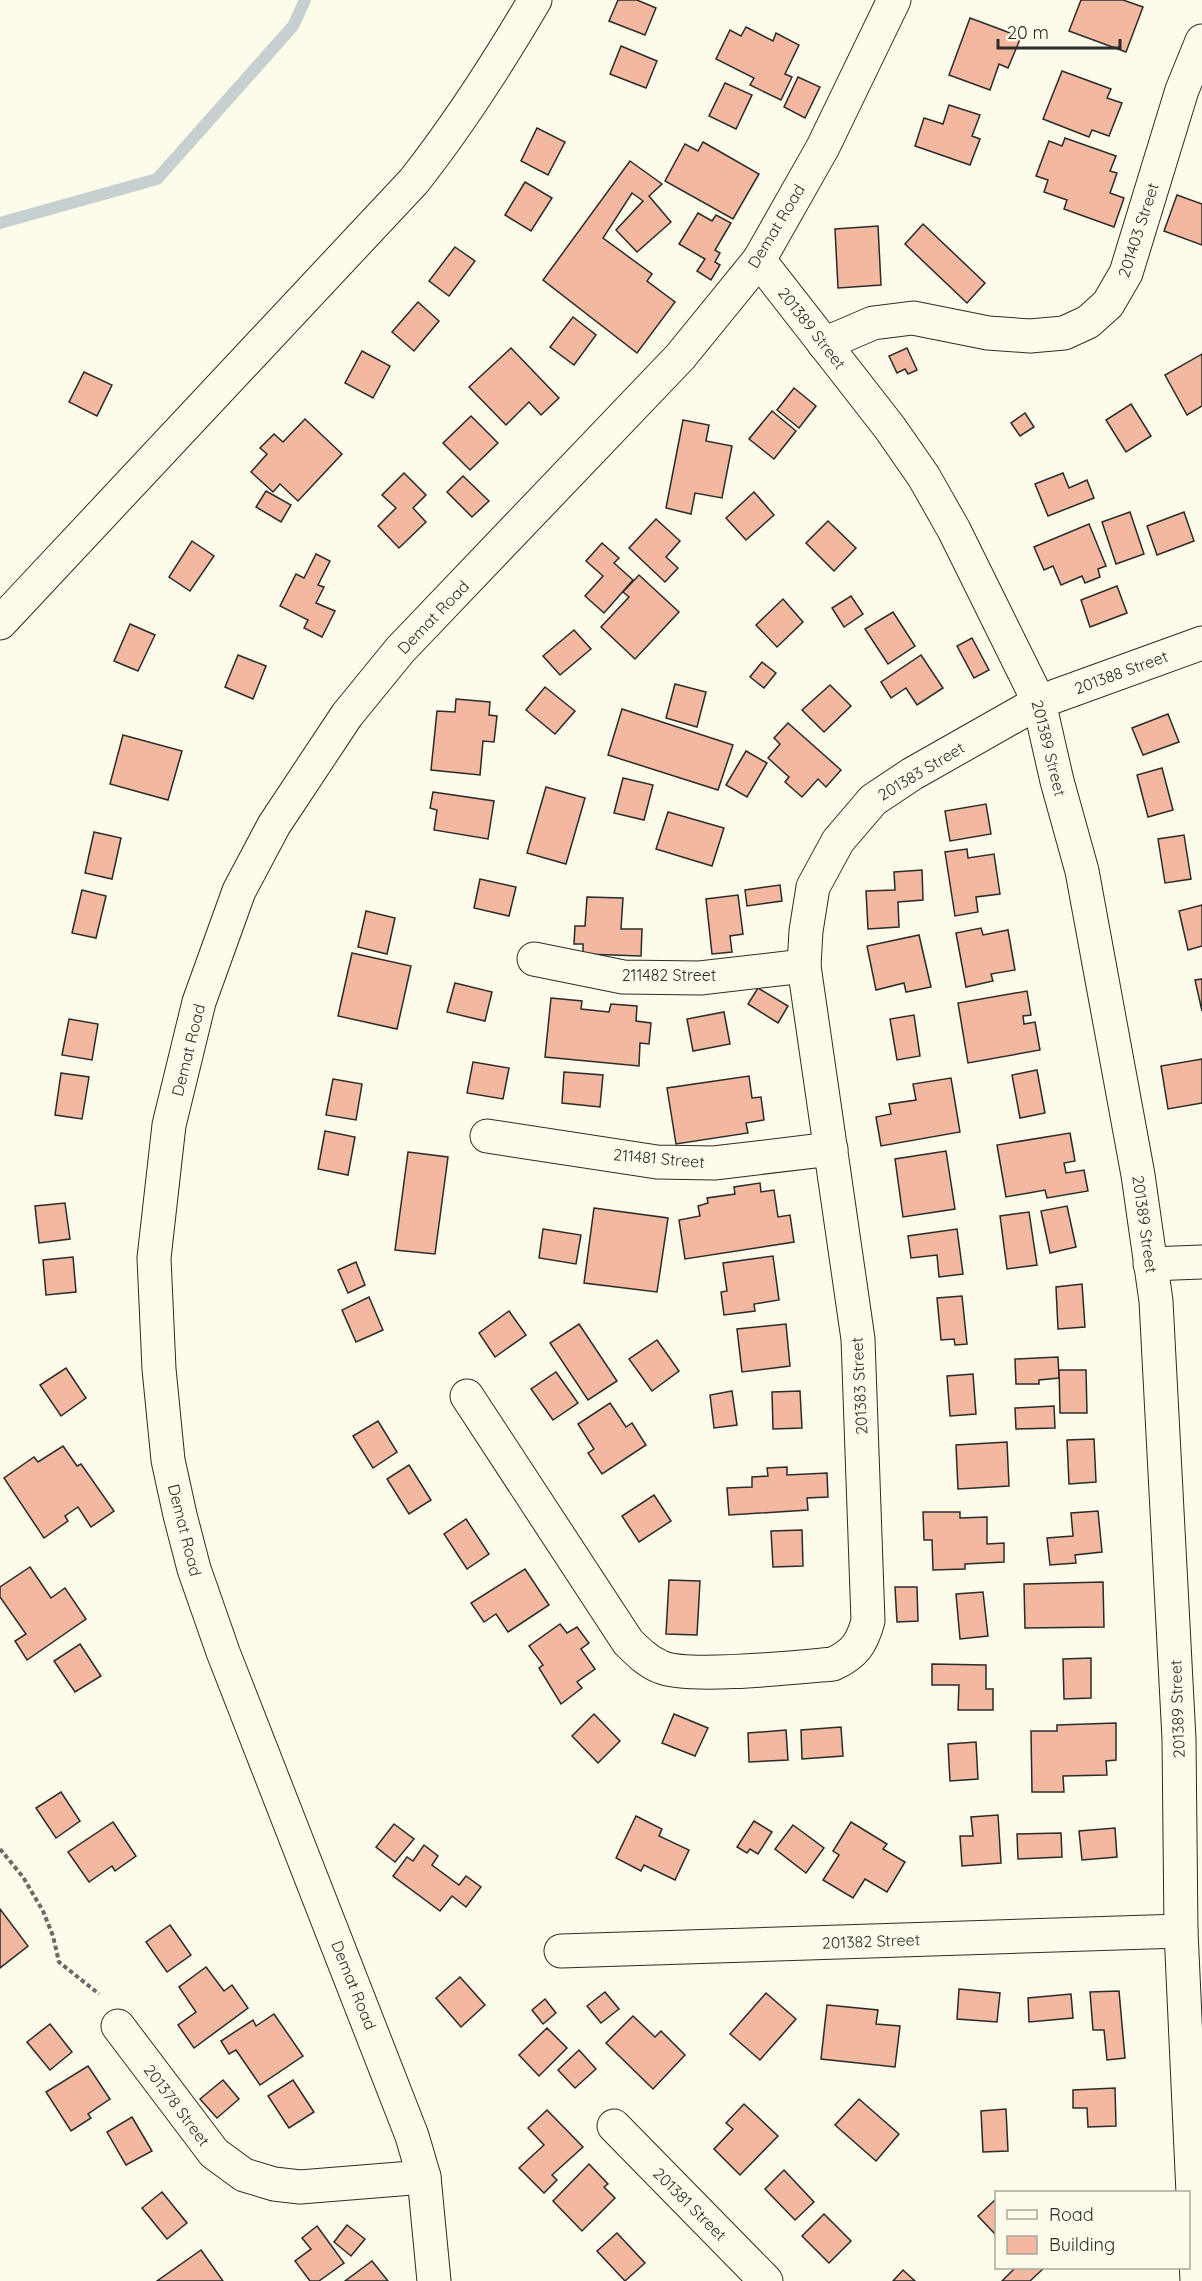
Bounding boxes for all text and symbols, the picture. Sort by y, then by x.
scale bar [998,12,1120,50]
text: 20 m [1007,21,1049,44]
street label: Demat Road [743,180,809,272]
street label: 201403 Street [1113,180,1163,280]
street label: 201389 Street [774,283,850,373]
street label: Demat Road [393,576,473,658]
street label: 201388 Street [1071,646,1171,698]
street label: 201389 Street [1027,698,1071,798]
street label: 201383 Street [874,737,968,805]
street label: 211482 Street [622,965,716,985]
street label: Demat Road [167,1002,209,1098]
street label: 211481 Street [613,1144,705,1172]
street label: 201389 Street [1128,1174,1162,1274]
street label: 201383 Street [846,1337,872,1435]
street label: Demat Road [164,1482,206,1578]
street label: 201389 Street [1165,1660,1189,1758]
street label: 201382 Street [822,1929,920,1953]
street label: Demat Road [327,1937,381,2033]
street label: 201378 Street [140,2060,214,2150]
street label: 201381 Street [649,2163,731,2245]
legend [995,2191,1190,2269]
text: Road [1049,2203,1094,2226]
text: Building [1049,2233,1115,2256]

